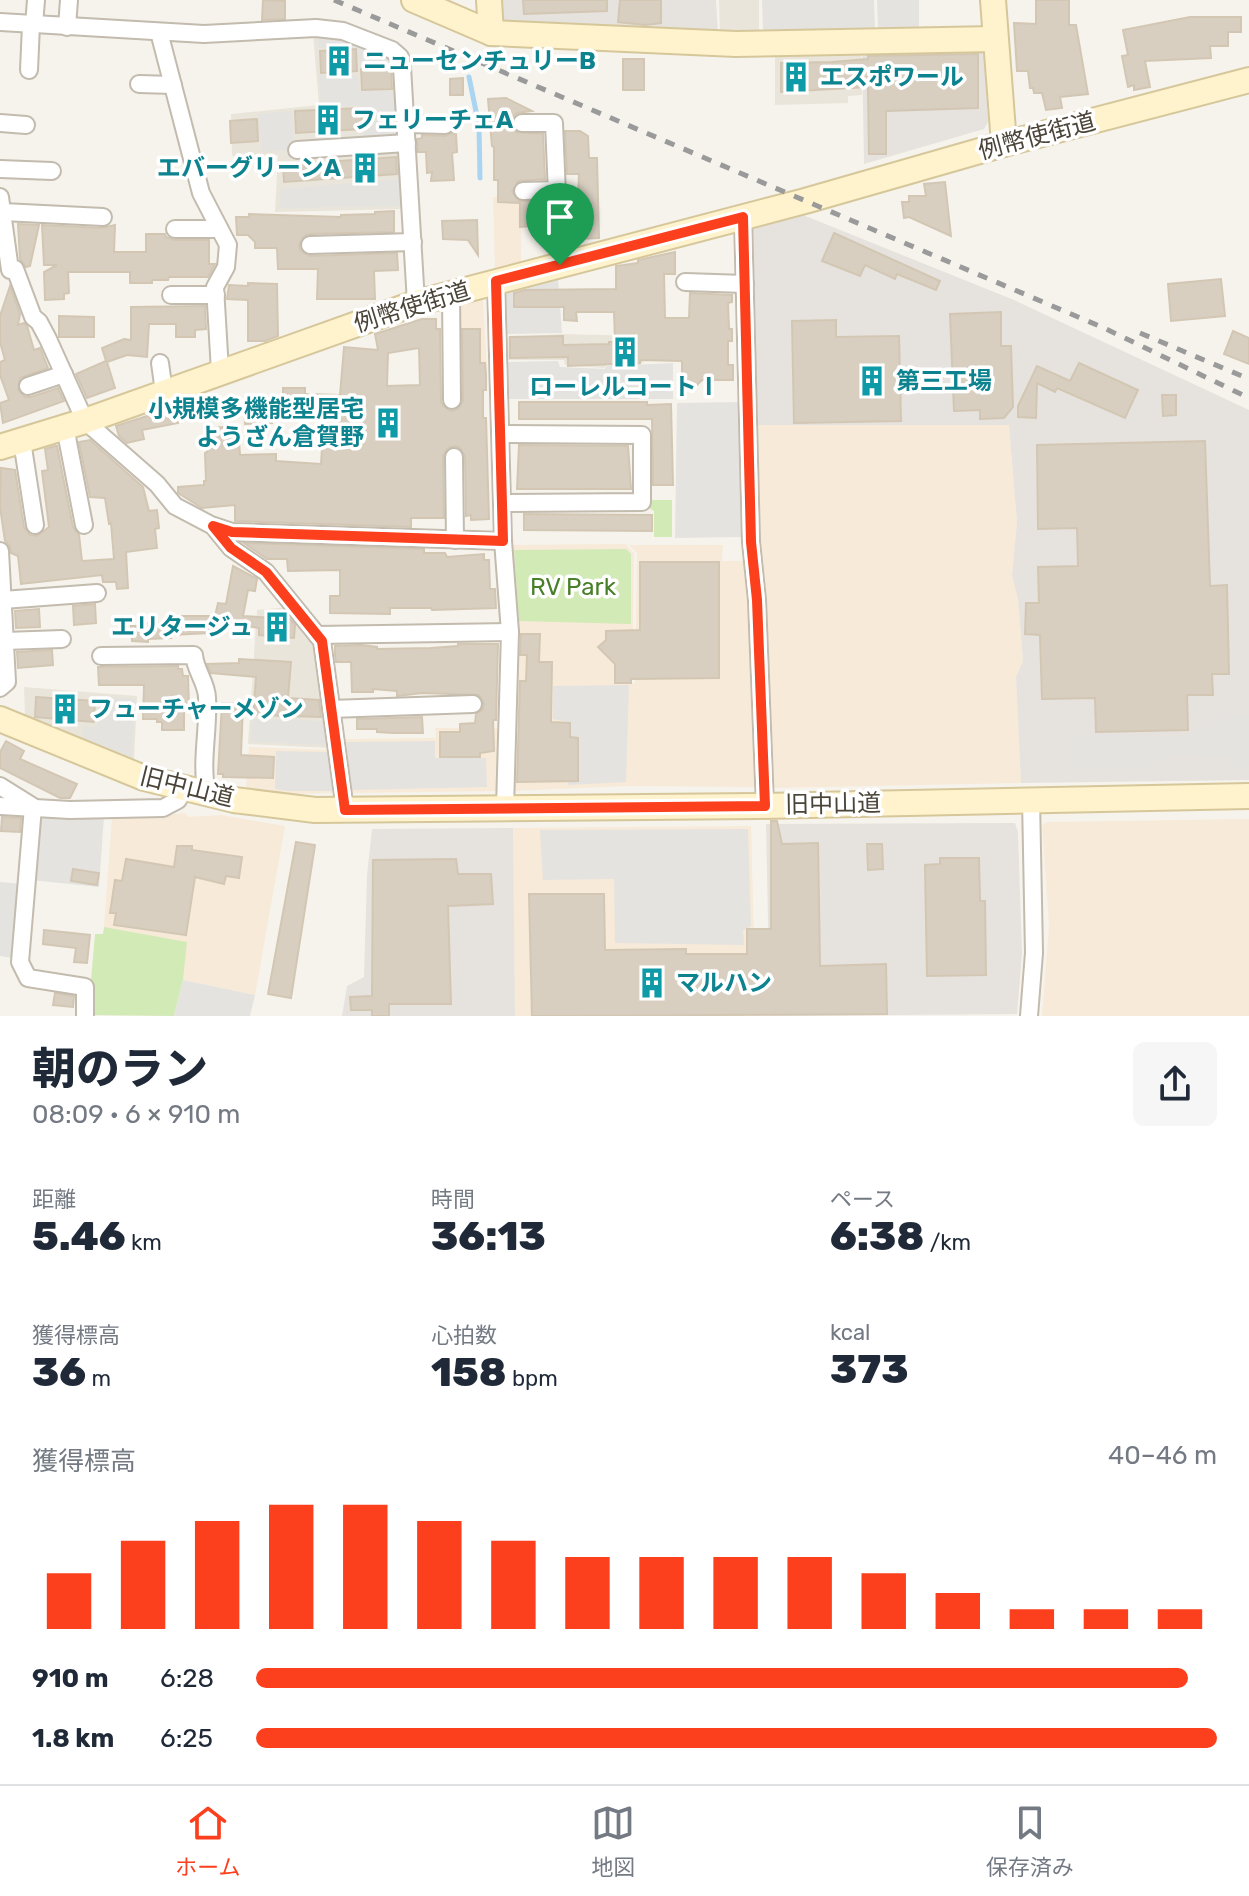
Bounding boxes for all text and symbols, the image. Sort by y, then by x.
building icon: ニューセンチュリーB [322,44,356,78]
place label: ニューセンチュリーB [363,47,596,75]
building icon: エスポワール [779,60,813,94]
place label: エスポワール [820,63,964,91]
building icon: フェリーチェA [311,103,345,137]
place label: フェリーチェA [352,106,513,134]
street label: 例幣使街道 [975,107,1099,165]
building icon: エバーグリーンA [348,151,382,185]
place label: エバーグリーンA [157,154,341,182]
pin [526,183,594,265]
icon: arrive [538,195,582,239]
street label: 例幣使街道 [351,276,473,338]
building icon: ローレルコートⅠ [608,335,642,369]
building icon: 第三工場 [855,364,889,398]
place label: 第三工場 [896,367,992,395]
place label: ローレルコートⅠ [529,373,721,401]
place label: 小規模多機能型居宅 ようざん倉賀野 [148,395,364,451]
building icon: 小規模多機能型居宅 ようざん倉賀野 [371,406,405,440]
park label: RV Park [530,573,617,601]
building icon: エリタージュ [260,610,294,644]
place label: エリタージュ [111,613,253,641]
building icon: フューチャーメゾン [48,692,82,726]
place label: フューチャーメゾン [89,695,304,723]
street label: 旧中山道 [137,762,237,812]
street label: 旧中山道 [785,789,881,819]
building icon: マルハン [635,966,669,1000]
place label: マルハン [676,969,772,997]
button: share [1133,1042,1217,1126]
text: 朝のラン [32,1043,208,1095]
text: 08:09 · 6 × 910 m [32,1099,240,1130]
text: 距離 [32,1186,76,1213]
text: 時間 [431,1186,475,1213]
text: ペース [830,1186,895,1213]
text: 5.46 [32,1213,126,1260]
text: 36:13 [431,1213,546,1260]
text: 6:38 [830,1213,924,1260]
text: km [126,1229,162,1256]
text: /km [924,1229,971,1256]
text: kcal [830,1319,870,1346]
text: 獲得標高 [32,1322,120,1349]
text: 心拍数 [431,1322,497,1349]
text: 373 [830,1346,909,1393]
text: 36 [32,1349,86,1396]
text: 158 [431,1349,507,1396]
text: m [86,1365,111,1392]
text: bpm [507,1365,558,1392]
text: 40–46 m [1108,1440,1217,1471]
text: 獲得標高 [32,1446,136,1477]
text: 910 m [32,1663,109,1694]
text: 6:28 [160,1663,214,1694]
text: 1.8 km [32,1723,114,1754]
text: 6:25 [160,1723,213,1754]
tab: ホーム [175,1801,241,1881]
tab: 地図 [591,1801,635,1881]
tab: 保存済み [986,1801,1074,1881]

